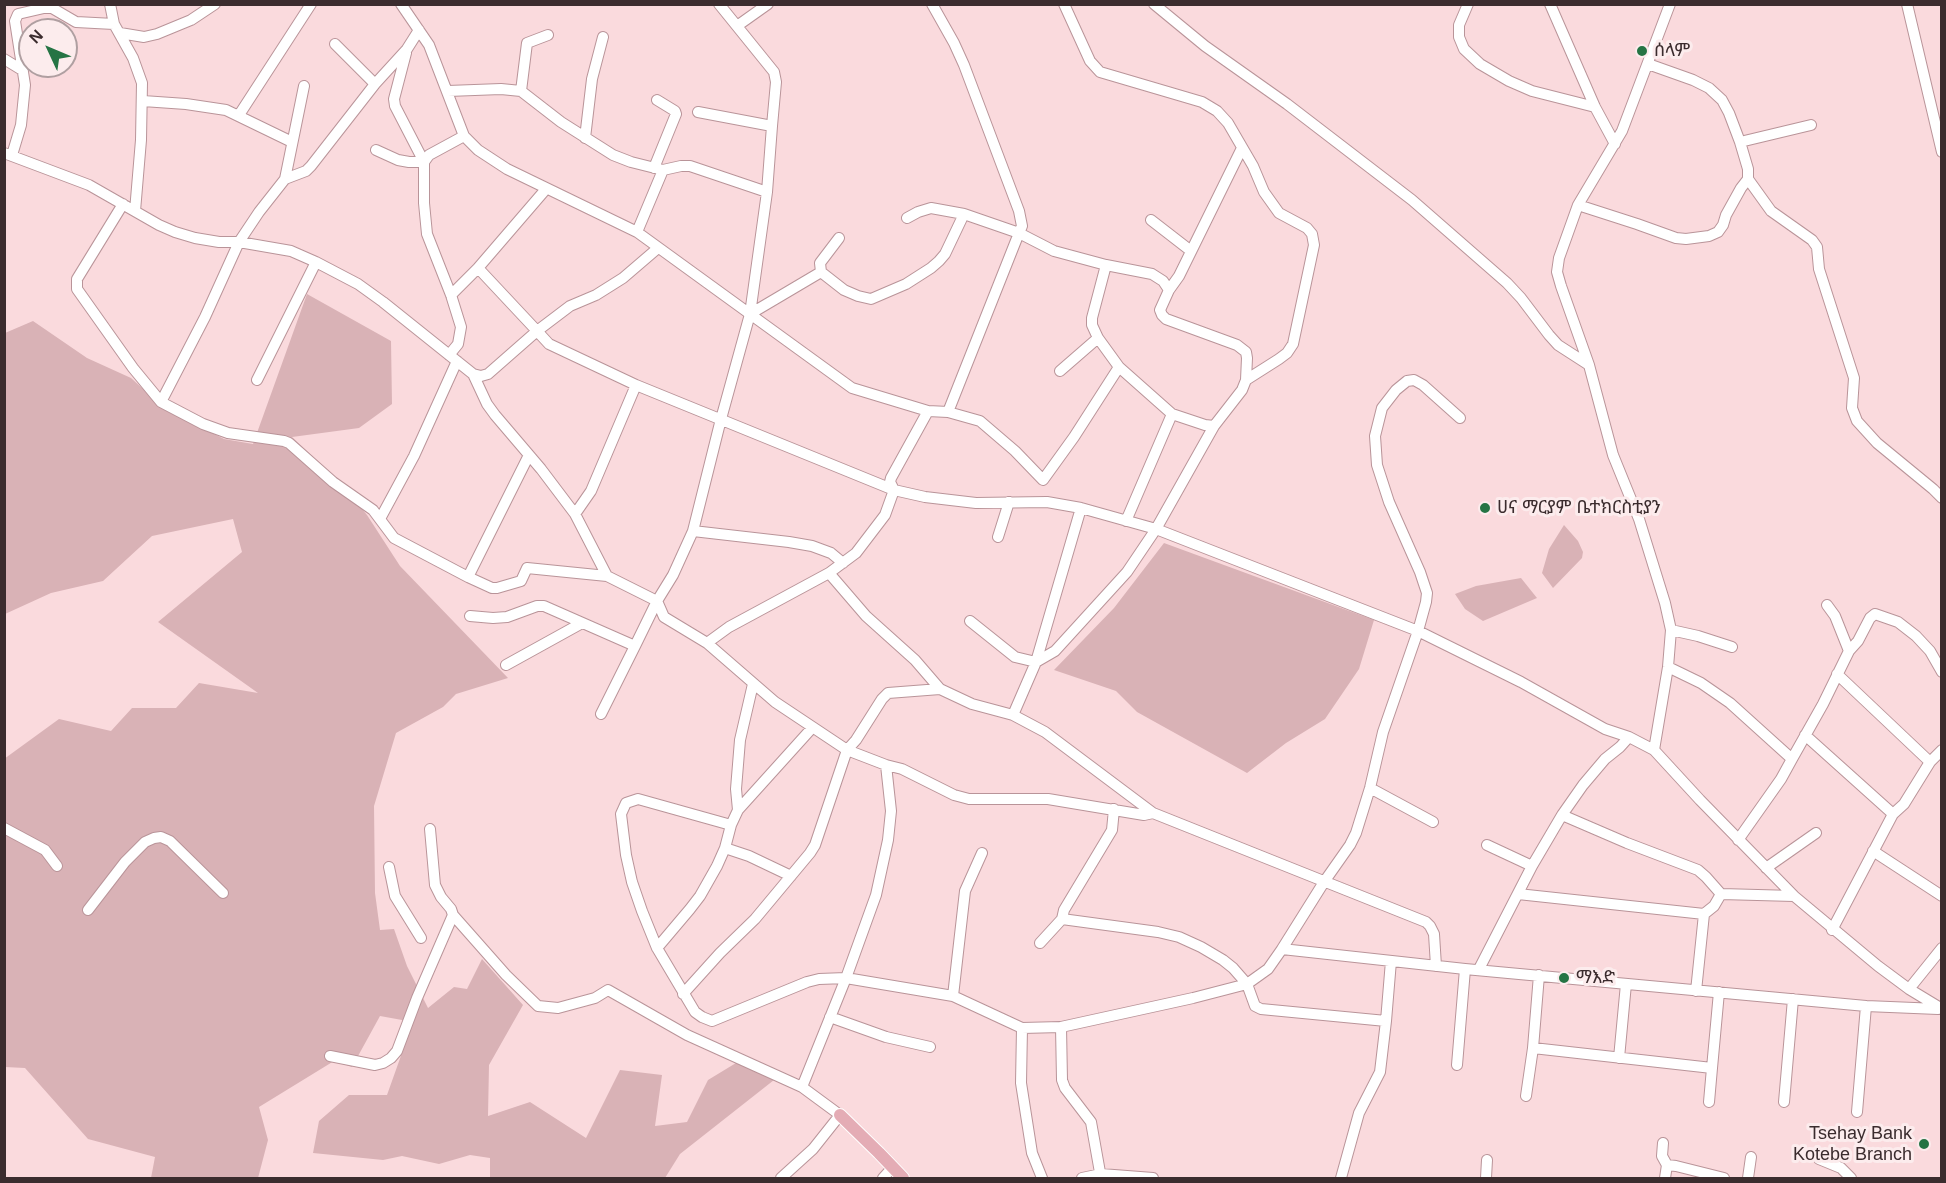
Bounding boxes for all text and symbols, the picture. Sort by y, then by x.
north arrow [18,18,78,78]
text: N [26,26,46,47]
place label: ሰላም [1654,40,1690,62]
marker: ሰላም [1635,44,1649,58]
place label: ሀና ማርያም ቤተክርስቲያን [1497,497,1661,519]
marker: ሀና ማርያም ቤተክርስቲያን [1478,501,1492,515]
place label: ማእድ [1576,967,1615,989]
marker: ማእድ [1557,971,1571,985]
place label: Tsehay Bank Kotebe Branch [1793,1123,1912,1166]
marker: Tsehay Bank Kotebe Branch [1917,1137,1931,1151]

